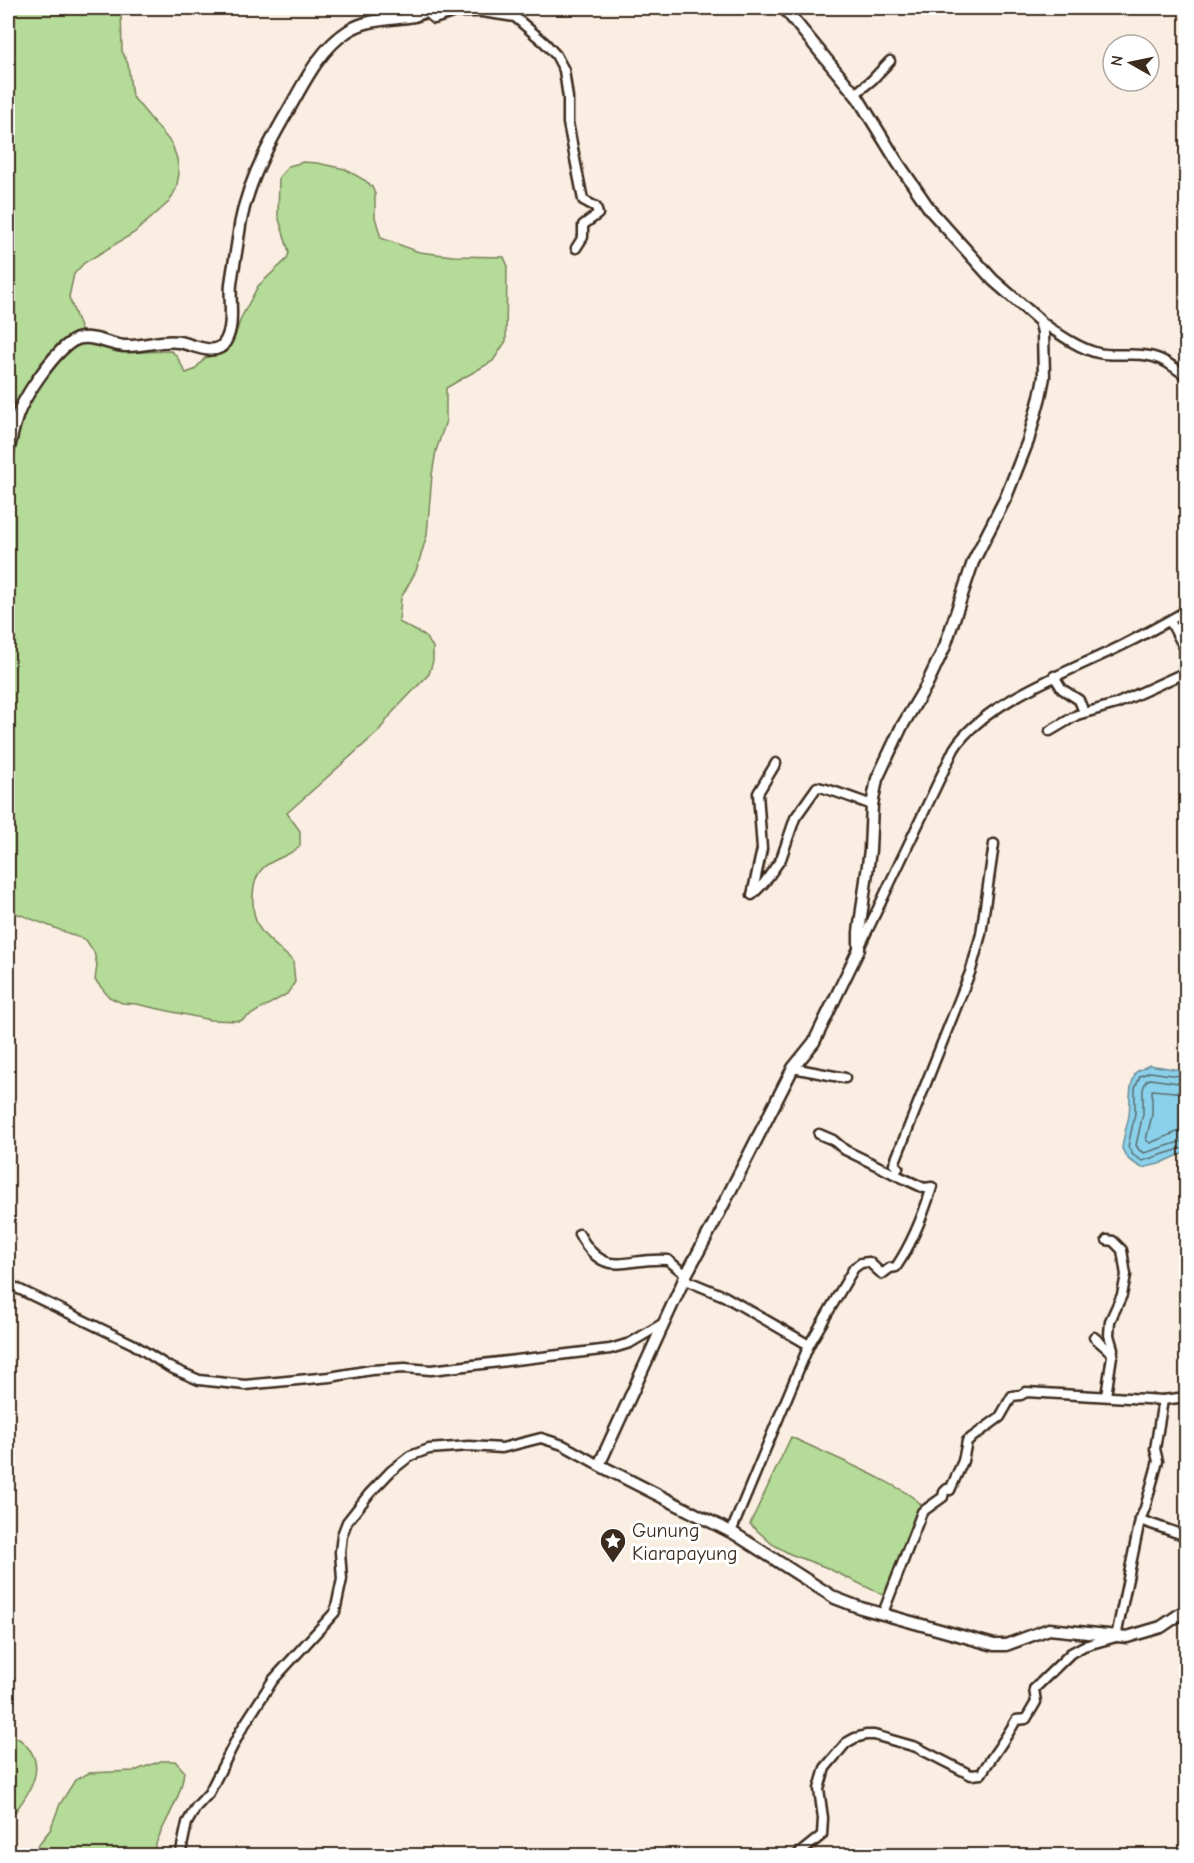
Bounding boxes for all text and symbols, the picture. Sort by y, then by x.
north arrow [1101,33,1161,93]
text: N [1107,54,1127,67]
place label: Gunung Kiarapayung [632,1519,738,1565]
place icon: Gunung Kiarapayung [598,1526,628,1564]

